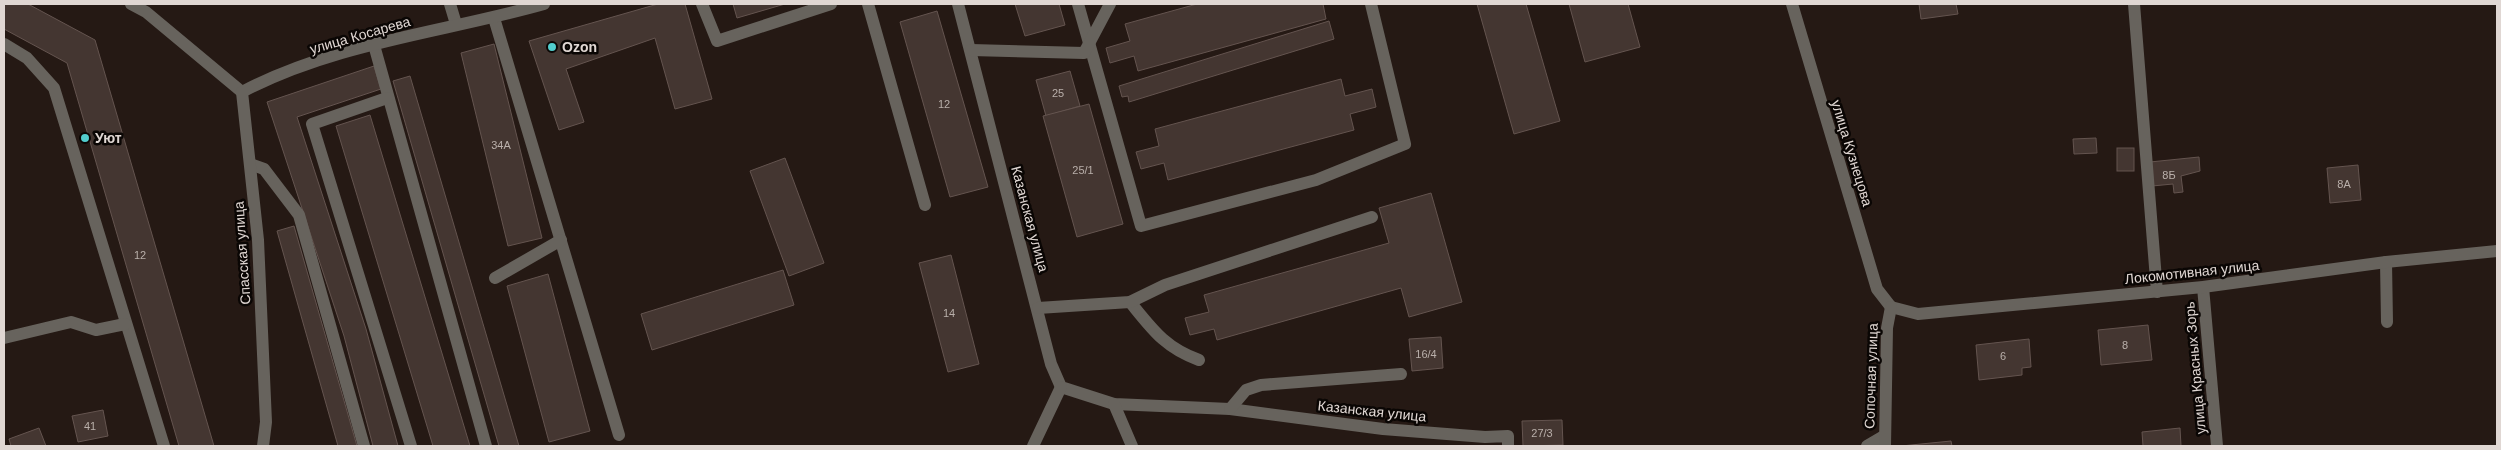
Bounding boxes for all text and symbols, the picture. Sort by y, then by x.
street label: улица Косарева [308,13,412,57]
place label: Ozon [562,39,597,55]
marker: Ozon [546,41,558,53]
house number: 25 [1052,87,1064,99]
house number: 12 [938,98,950,110]
street label: улица Кузнецова [1828,98,1876,208]
place label: Уют [95,130,122,146]
marker: Уют [79,132,91,144]
house number: 34А [491,139,511,151]
street label: Казанская улица [1008,164,1052,274]
house number: 25/1 [1072,164,1094,176]
house number: 8Б [2162,169,2176,181]
house number: 8А [2337,178,2351,190]
street label: Спасская улица [230,201,254,305]
house number: 12 [134,249,146,261]
street label: Локомотивная улица [2124,257,2260,287]
street label: улица Красных Зорь [2181,301,2209,435]
house number: 14 [943,307,955,319]
street label: Сопочная улица [1861,323,1881,429]
house number: 8 [2122,339,2128,351]
house number: 16/4 [1415,348,1437,360]
house number: 6 [2000,350,2006,362]
street label: Казанская улица [1317,397,1427,425]
house number: 41 [84,420,96,432]
house number: 27/3 [1531,427,1553,439]

